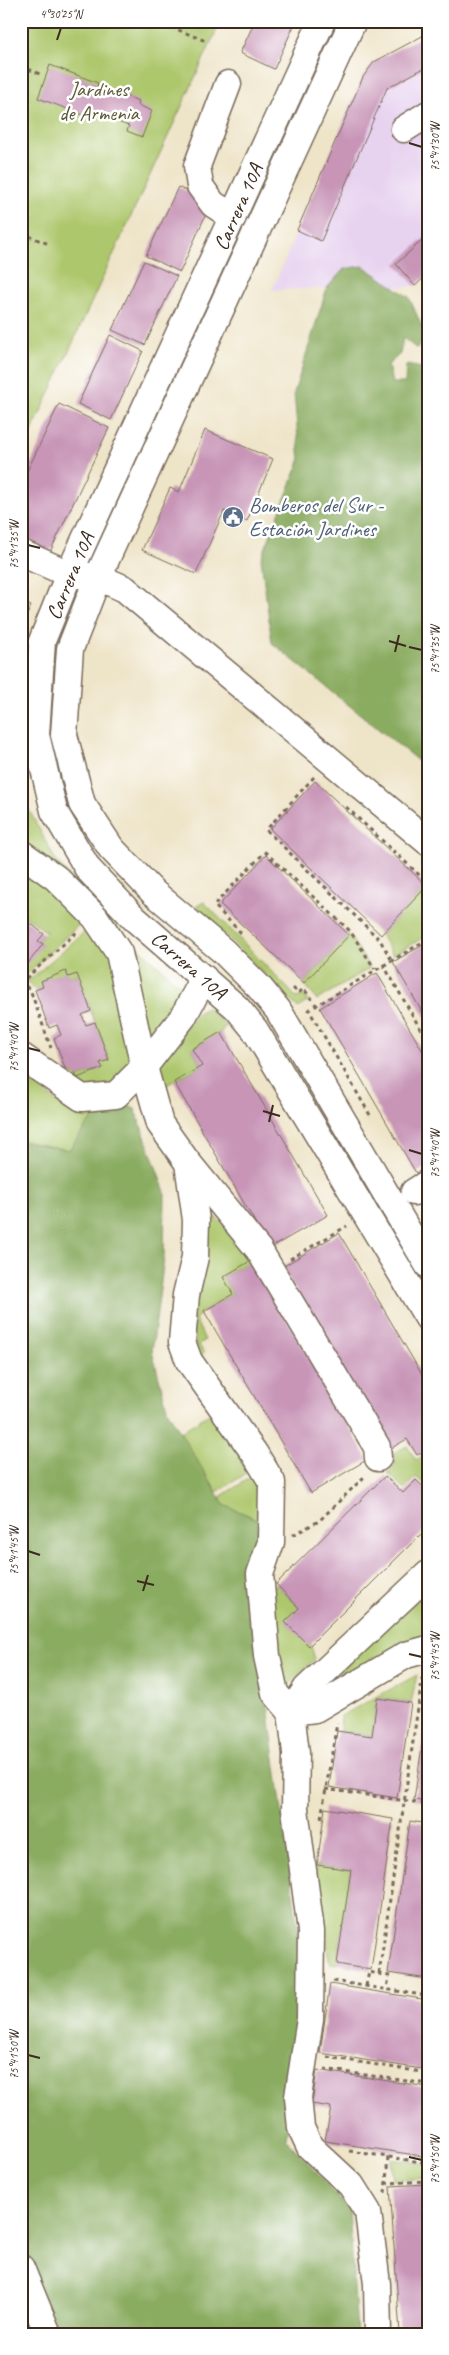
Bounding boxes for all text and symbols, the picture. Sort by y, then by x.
text: 4°30'25"N [40,6,84,22]
park label: Jardines de Armenia [59,76,141,126]
text: 75°41'30"W [427,120,443,171]
street label: Carrera 10A [207,158,269,254]
place label: Bomberos del Sur - Estación Jardines [249,492,385,542]
public building icon: Bomberos del Sur - Estación Jardines [221,505,245,529]
text: 75°41'35"W [6,518,22,569]
street label: Carrera 10A [40,527,100,623]
text: 75°41'35"W [427,623,443,674]
street label: Carrera 10A [146,925,233,1006]
text: 75°41'40"W [6,1021,22,1072]
text: 75°41'40"W [427,1127,443,1178]
text: 75°41'45"W [6,1524,22,1575]
text: 75°41'45"W [427,1630,443,1681]
text: 75°41'50"W [6,2028,22,2079]
text: 75°41'50"W [427,2133,443,2184]

